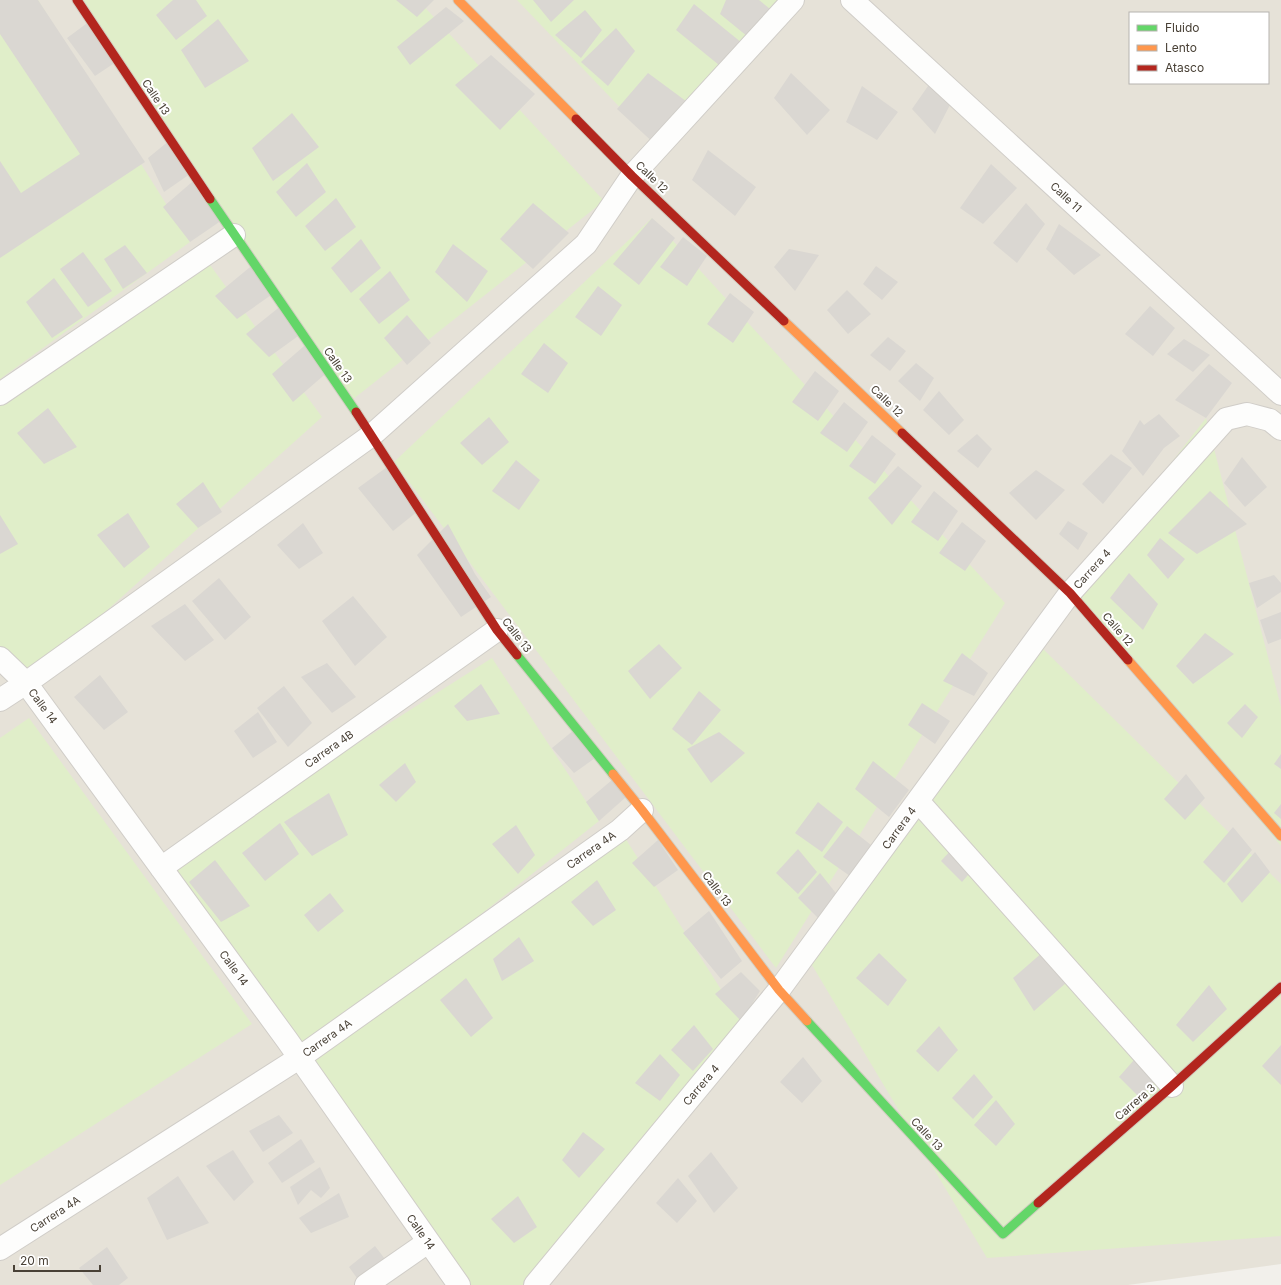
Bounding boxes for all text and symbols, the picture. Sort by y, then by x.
legend [1129,12,1269,84]
text: Fluido [1165,20,1200,35]
text: Lento [1165,40,1197,55]
text: Atasco [1165,60,1204,75]
street label: Calle 13 [139,76,173,118]
street label: Calle 12 [633,158,671,196]
street label: Calle 11 [1047,179,1085,215]
street label: Calle 13 [321,344,355,386]
street label: Calle 12 [868,382,906,420]
street label: Carrera 4 [1070,546,1114,592]
street label: Calle 12 [1100,609,1136,649]
street label: Calle 13 [499,615,535,655]
street label: Calle 14 [25,685,61,727]
street label: Carrera 4B [302,727,356,771]
street label: Carrera 4 [879,804,919,852]
street label: Carrera 4A [564,828,619,872]
street label: Calle 13 [699,869,735,909]
street label: Calle 14 [216,947,252,989]
street label: Carrera 4A [300,1016,355,1060]
street label: Carrera 4 [680,1062,722,1108]
street label: Carrera 3 [1112,1080,1158,1123]
street label: Calle 13 [908,1114,946,1154]
street label: Carrera 4A [27,1192,83,1235]
street label: Calle 14 [404,1211,438,1253]
scale bar [14,1247,100,1273]
text: 20 m [20,1253,49,1268]

